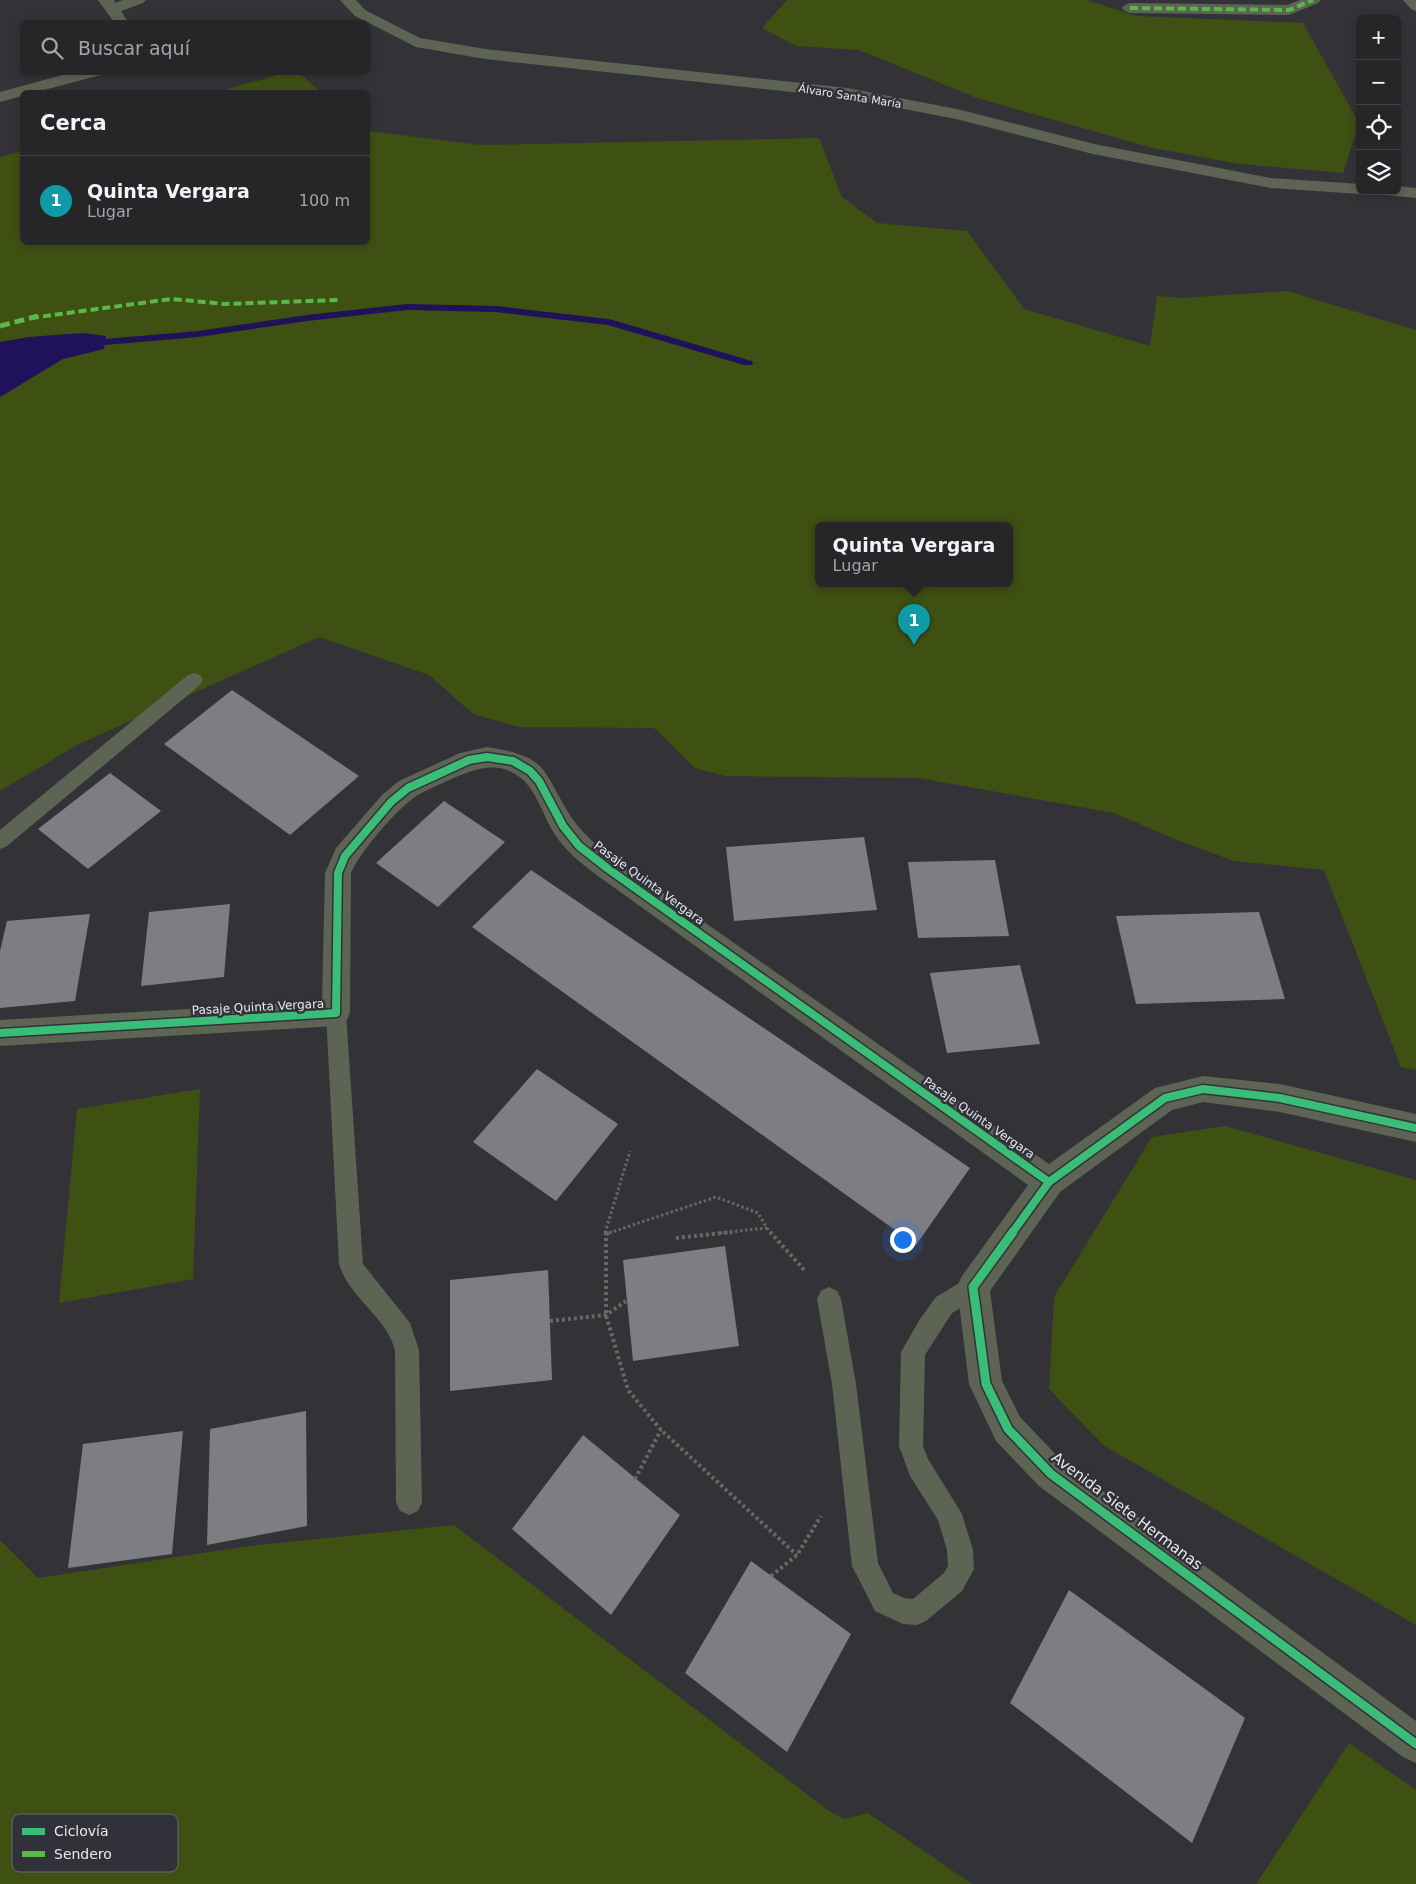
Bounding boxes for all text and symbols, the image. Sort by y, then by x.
map controls [1356,15,1401,195]
button: + [1356,15,1401,60]
search box [20,20,370,75]
icon: search [38,34,66,62]
text: Buscar aquí [78,37,190,59]
button: − [1356,60,1401,105]
street label: Álvaro Santa María [797,82,902,111]
button: locate [1356,105,1401,150]
text: Cerca [40,111,107,135]
button: layers [1356,150,1401,195]
text: Quinta Vergara [87,180,250,202]
text: 1 [50,191,62,210]
text: 100 m [299,191,350,210]
text: Lugar [87,202,132,221]
popup [815,522,1013,587]
text: Quinta Vergara [833,534,995,556]
text: Lugar [833,556,878,575]
pin: 1 [898,604,930,645]
street label: Pasaje Quinta Vergara [591,838,707,928]
street label: Pasaje Quinta Vergara [191,997,325,1017]
street label: Pasaje Quinta Vergara [921,1074,1037,1162]
your location [890,1227,916,1253]
street label: Avenida Siete Hermanas [1048,1448,1206,1574]
legend [12,1814,178,1872]
text: Ciclovía [54,1823,109,1839]
text: Sendero [54,1846,112,1862]

